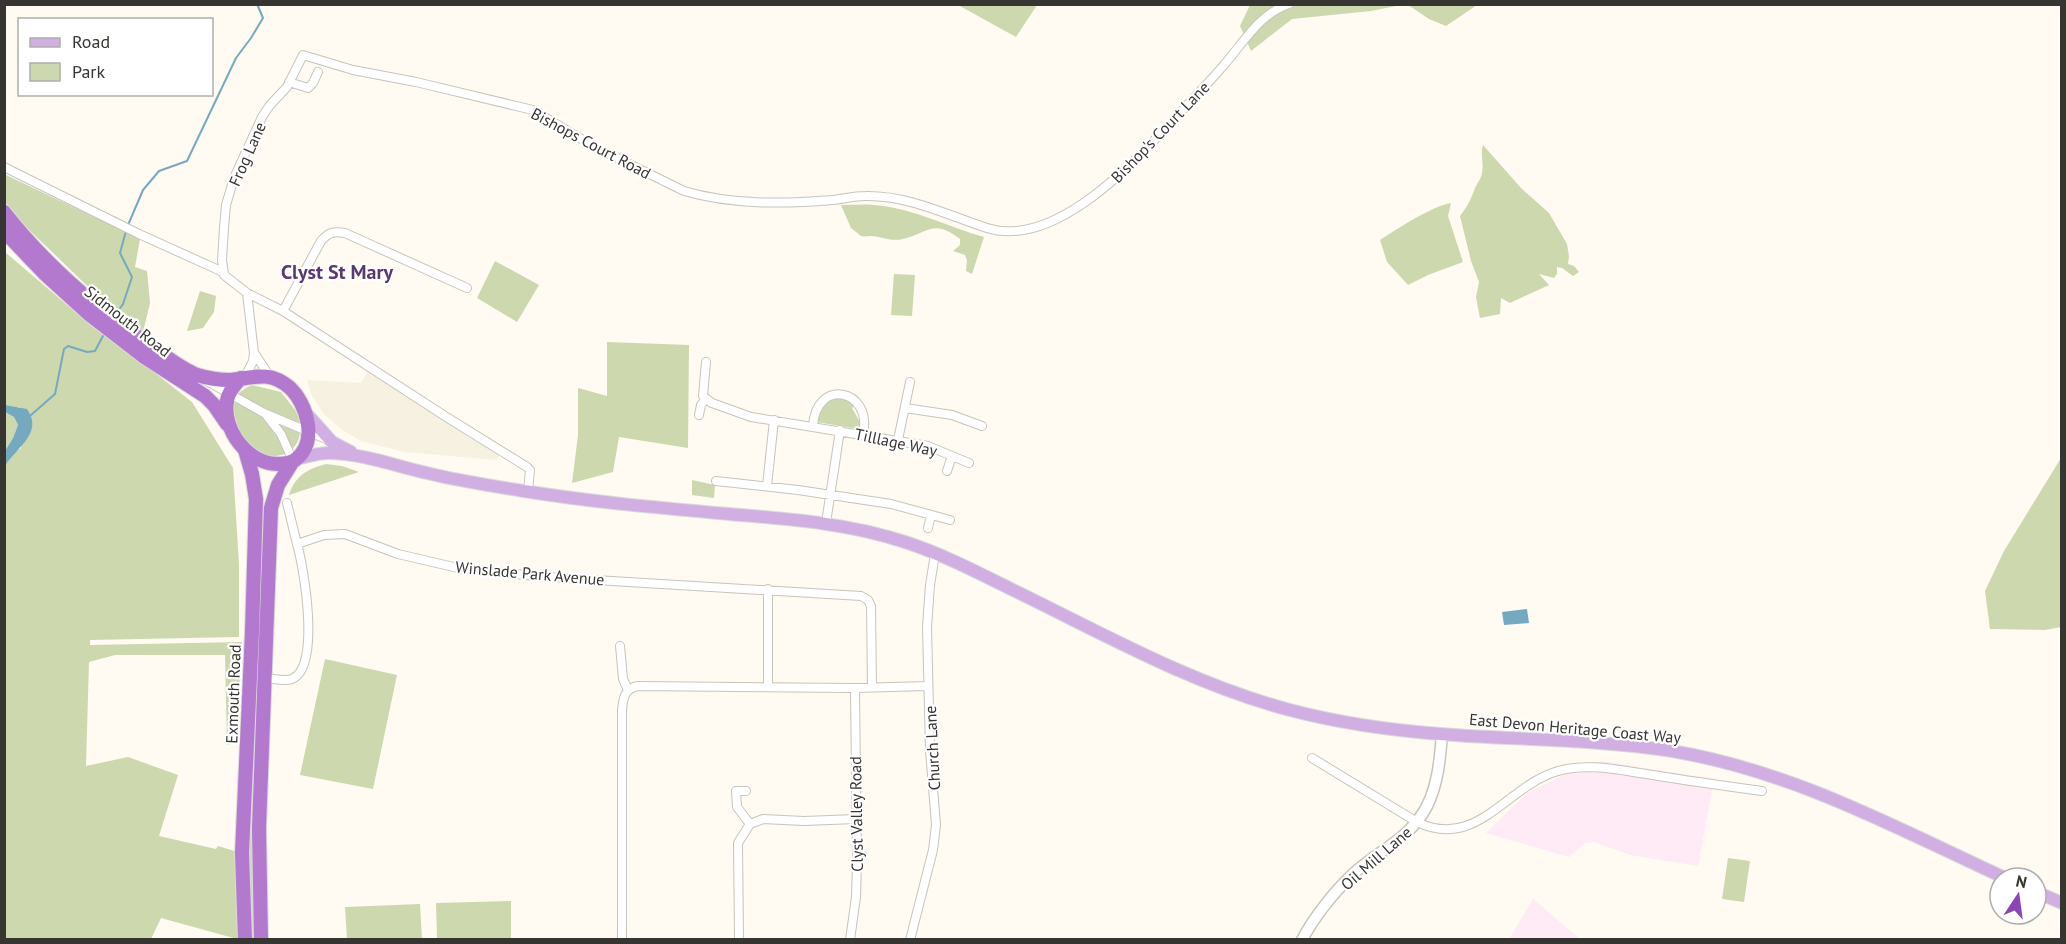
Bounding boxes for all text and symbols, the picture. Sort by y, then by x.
legend [18,18,213,96]
text: Road [72,30,110,53]
text: Park [72,60,105,83]
street label: Bishop's Court Lane [1107,77,1213,187]
street label: Bishops Court Road [528,103,654,183]
street label: Frog Lane [224,119,270,189]
district label: Clyst St Mary [281,259,394,285]
street label: Sidmouth Road [81,281,175,361]
street label: Tilllage Way [853,424,940,461]
street label: Winslade Park Avenue [455,557,605,589]
street label: Exmouth Road [221,644,245,744]
street label: Church Lane [920,705,944,791]
street label: East Devon Heritage Coast Way [1468,709,1682,747]
street label: Clyst Valley Road [845,756,867,872]
street label: Oil Mill Lane [1336,822,1416,894]
north arrow [1988,866,2048,926]
text: N [2014,870,2029,892]

